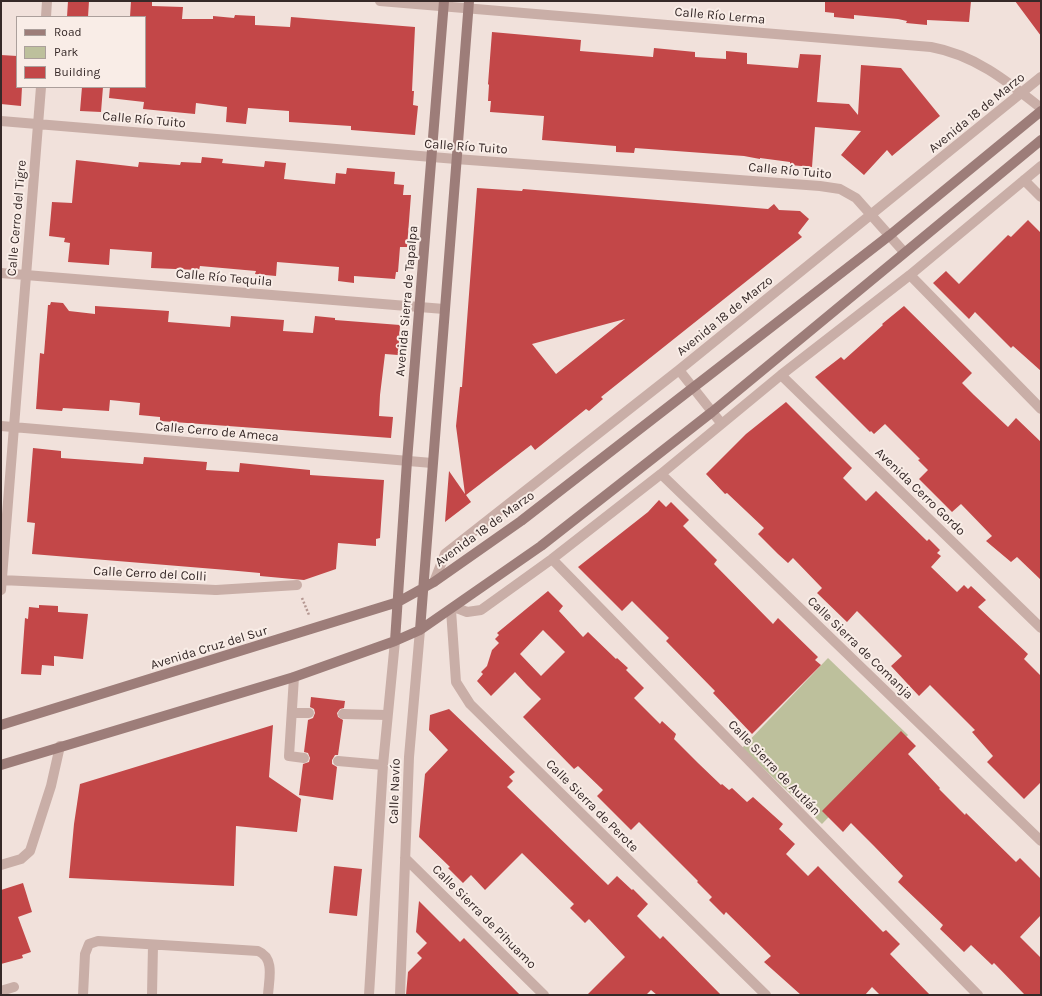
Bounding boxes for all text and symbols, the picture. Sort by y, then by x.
street label: Calle Río Lerma [674,4,766,28]
legend [16,16,146,88]
text: Road [54,25,82,39]
text: Park [54,45,78,59]
text: Building [54,65,100,79]
street label: Avenida 18 de Marzo [926,69,1028,157]
street label: Calle Río Tuito [102,109,186,131]
street label: Calle Río Tuito [424,136,508,158]
street label: Calle Cerro del Tigre [4,159,30,277]
street label: Calle Río Tuito [748,160,832,182]
street label: Avenida Sierra de Tapalpa [393,225,421,377]
street label: Calle Río Tequila [175,266,273,290]
street label: Avenida 18 de Marzo [674,272,776,360]
street label: Calle Cerro de Ameca [155,419,279,445]
street label: Avenida Cerro Gordo [872,445,968,539]
street label: Avenida 18 de Marzo [432,488,538,570]
street label: Calle Cerro del Colli [93,563,207,585]
street label: Calle Sierra de Comanja [804,593,916,703]
street label: Avenida Cruz del Sur [149,623,269,673]
street label: Calle Sierra de Autlán [724,717,824,819]
street label: Calle Sierra de Perote [542,756,642,856]
street label: Calle Navío [386,758,404,824]
street label: Calle Sierra de Pihuamo [429,862,539,972]

